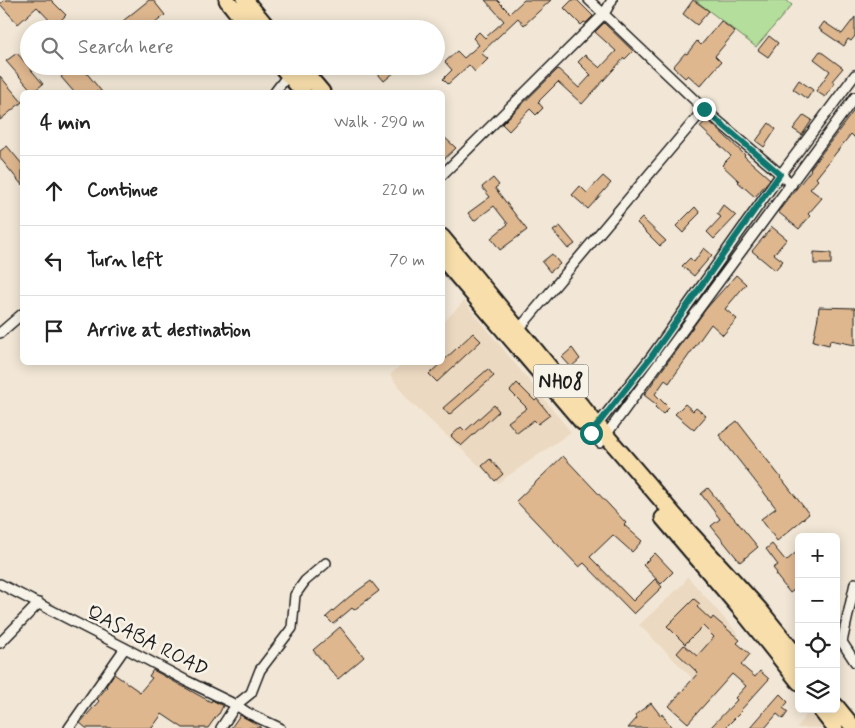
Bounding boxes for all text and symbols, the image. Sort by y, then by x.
search box [20,20,445,75]
icon: search [38,34,66,62]
text: Search here [78,35,174,60]
route end [693,98,716,121]
text: 4 min [40,109,91,137]
text: Walk · 290 m [334,112,425,133]
icon: ahead [40,177,68,205]
text: Continue [87,178,158,203]
text: 220 m [382,180,425,201]
icon: left [40,247,68,275]
text: Turn left [87,248,163,273]
text: 70 m [389,250,425,271]
icon: arrive [40,317,68,345]
text: Arrive at destination [87,318,251,343]
road number: NH08 [534,364,588,398]
route start [580,422,603,445]
map controls [795,533,840,713]
button: + [795,533,840,578]
button: − [795,578,840,623]
street label: QASABA ROAD [82,599,213,684]
button: locate [795,623,840,668]
button: layers [795,668,840,713]

